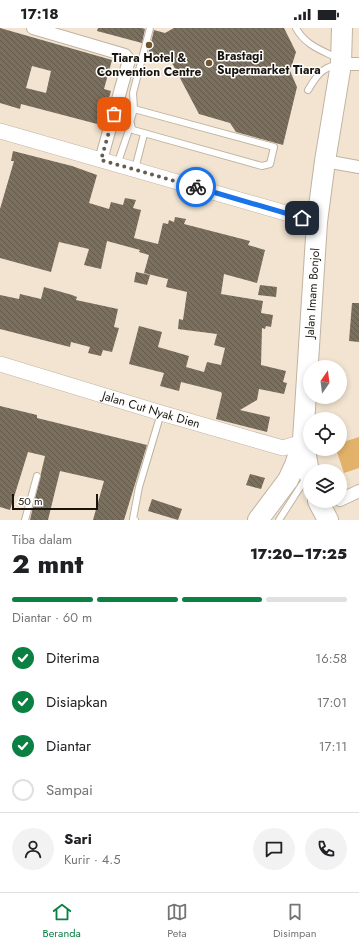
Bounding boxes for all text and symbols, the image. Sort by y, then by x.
text: 17:18 [20,3,59,25]
marker: Tiara Hotel & Convention Centre [144,40,154,50]
place label: Brastagi Supermarket Tiara [217,47,321,79]
place label: Tiara Hotel & Convention Centre [97,49,201,81]
marker: Brastagi Supermarket Tiara [204,58,214,68]
pin [97,97,131,131]
icon: bag [103,103,125,125]
courier [176,167,216,207]
icon: bike [185,176,207,198]
pin [285,201,319,235]
icon: home [291,207,313,229]
street label: Jalan Imam Bonjol [300,247,324,341]
north arrow [303,360,347,404]
map controls [303,360,347,508]
street label: Jalan Cut Nyak Dien [98,386,202,433]
button: locate [303,412,347,456]
button: layers [303,464,347,508]
scale bar [12,492,98,511]
text: 50 m [18,493,43,509]
text: Tiba dalam [12,530,72,549]
text: 17:20–17:25 [250,543,347,565]
text: 2 mnt [12,545,83,583]
text: Diantar · 60 m [12,608,92,627]
icon: check [12,647,34,669]
text: Diterima [46,647,99,669]
text: 16:58 [315,649,347,668]
icon: check [12,691,34,713]
text: Disiapkan [46,691,108,713]
text: 17:01 [317,693,347,712]
icon: check [12,735,34,757]
text: Diantar [46,735,91,757]
text: 17:11 [319,737,347,756]
text: Sampai [46,779,93,801]
button: person [12,828,54,870]
text: Sari [64,828,92,850]
button: chat [253,828,295,870]
button: phone [305,828,347,870]
text: Kurir · 4.5 [64,850,121,869]
tab: Beranda [43,901,81,941]
tab: Peta [166,901,188,941]
tab: Disimpan [273,901,316,941]

